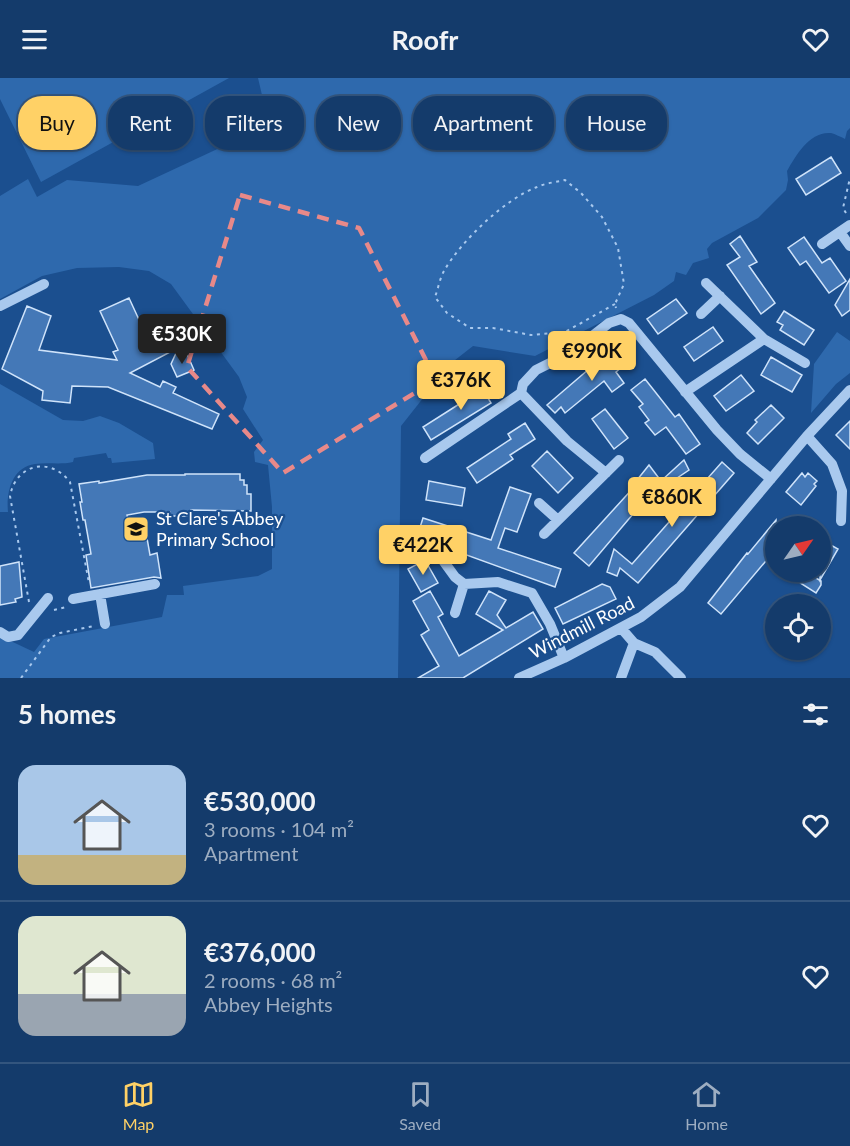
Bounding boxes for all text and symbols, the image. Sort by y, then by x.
icon: menu [18,23,51,56]
text: Roofr [392,23,458,56]
icon: heart [799,23,832,56]
chip: Buy [18,96,96,150]
chip: Rent [108,96,193,150]
chip: Filters [205,96,304,150]
chip: New [316,96,401,150]
chip: Apartment [413,96,554,150]
chip: House [566,96,667,150]
pin: €530K [140,314,224,365]
text: €530K [152,321,212,345]
pin: €990K [550,331,634,382]
text: €990K [562,338,622,362]
pin: €376K [419,360,503,411]
text: €376K [431,367,491,391]
pin: €860K [630,477,714,528]
text: €860K [642,484,702,508]
place label: St Clare's Abbey Primary School [156,507,284,550]
school or university icon: St Clare's Abbey Primary School [121,514,151,544]
north arrow [765,516,831,582]
map controls [765,516,831,660]
pin: €422K [381,525,465,576]
text: €422K [393,532,453,556]
street label: Windmill Road [525,591,638,663]
button: locate [765,594,831,660]
text: 5 homes [18,698,116,730]
icon: filters [799,698,832,731]
text: €530,000 [204,785,316,817]
icon: home [66,789,138,861]
icon: heart [799,809,832,842]
text: 3 rooms · 104 m² [204,817,354,841]
text: Apartment [204,841,298,865]
text: €376,000 [204,936,316,968]
icon: home [66,940,138,1012]
icon: heart [799,960,832,993]
text: 2 rooms · 68 m² [204,968,342,992]
text: Abbey Heights [204,992,333,1016]
tab: Map [122,1078,155,1133]
tab: Saved [399,1078,441,1133]
tab: Home [685,1078,728,1133]

